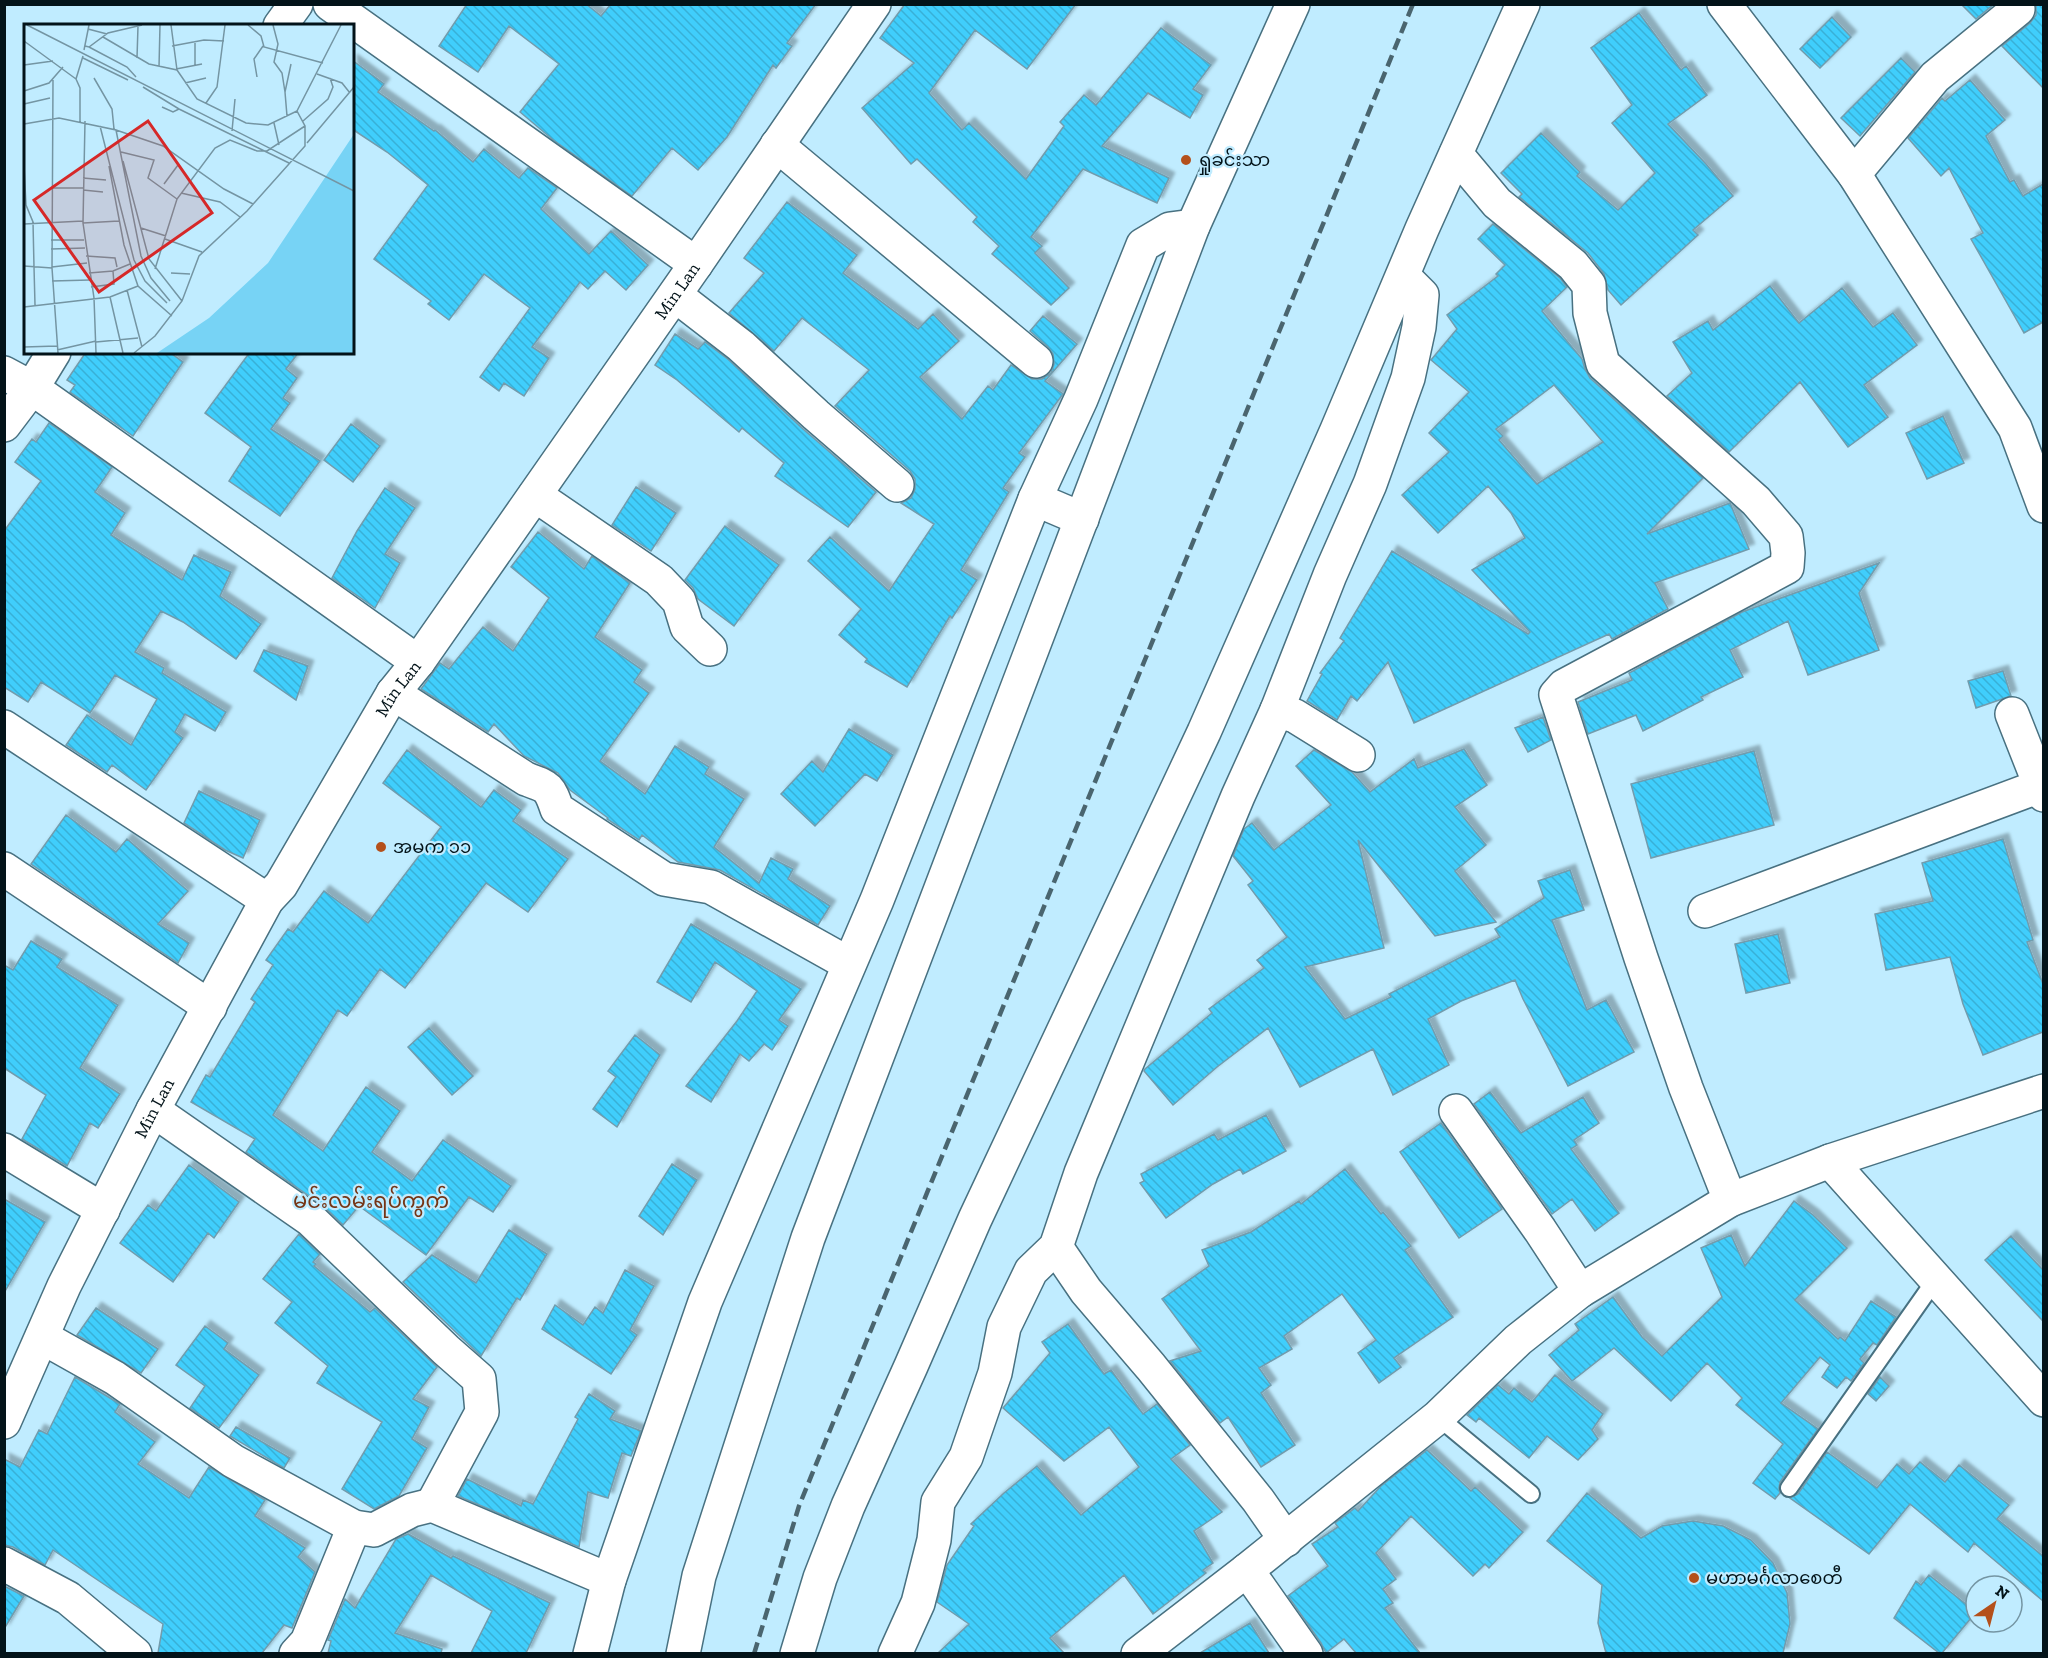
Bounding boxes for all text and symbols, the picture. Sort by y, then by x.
inset map [24,24,354,354]
place label: ရှုခင်းသာ [1198,147,1270,175]
marker: ရှုခင်းသာ [1179,153,1193,167]
street label: Min Lan [650,258,705,324]
street label: Min Lan [371,656,426,721]
place label: အမက ၁၁ [393,836,471,858]
marker: အမက ၁၁ [374,840,388,854]
street label: Min Lan [130,1074,179,1142]
district label: မင်းလမ်းရပ်ကွက် [293,1185,449,1218]
place label: မဟာမင်္ဂလာစေတီ [1706,1564,1843,1589]
marker: မဟာမင်္ဂလာစေတီ [1687,1571,1701,1585]
north arrow [1964,1574,2024,1634]
text: N [1992,1581,2013,1603]

